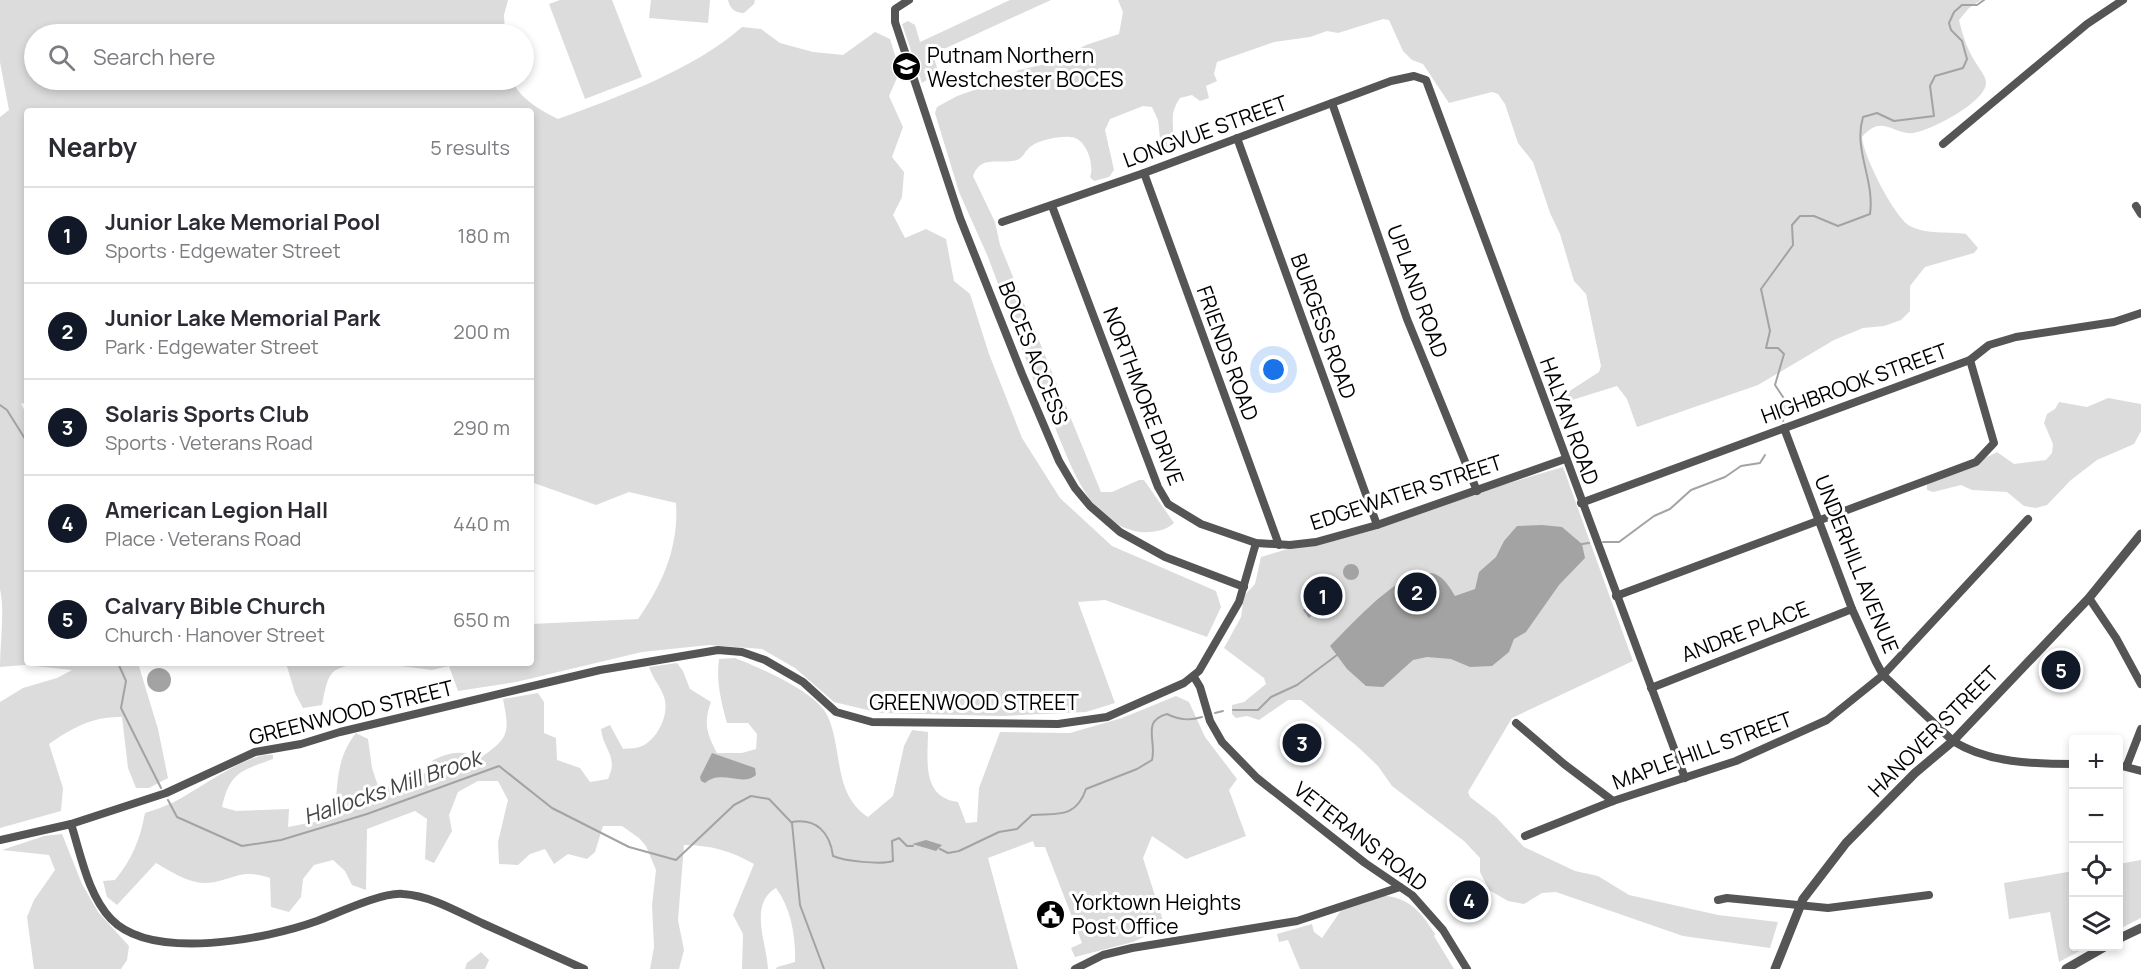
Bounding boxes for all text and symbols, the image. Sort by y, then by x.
search box [24,24,534,90]
icon: search [45,41,78,74]
place label: Putnam Northern Westchester BOCES [927,41,1124,93]
text: Search here [93,42,215,72]
school or university icon: Putnam Northern Westchester BOCES [890,51,922,83]
street label: LONGVUE STREET [1119,88,1291,174]
text: Nearby [48,129,137,165]
text: 5 results [430,134,510,161]
text: Junior Lake Memorial Pool [105,207,380,237]
street label: UPLAND ROAD [1381,221,1455,361]
text: 1 [63,222,72,249]
text: 180 m [457,222,510,249]
text: Sports · Edgewater Street [105,237,341,264]
street label: BURGESS ROAD [1285,249,1363,403]
street label: BOCES ACCESS [993,277,1076,429]
street label: FRIENDS ROAD [1191,282,1265,424]
text: Junior Lake Memorial Park [105,303,380,333]
street label: NORTHMORE DRIVE [1097,303,1191,489]
text: 2 [62,318,73,345]
text: 200 m [453,318,510,345]
text: Park · Edgewater Street [105,333,319,360]
street label: HIGHBROOK STREET [1757,336,1951,430]
street label: HALYAN ROAD [1534,353,1606,489]
your location [1259,355,1288,384]
text: Solaris Sports Club [105,399,309,429]
text: 3 [62,414,73,441]
text: 290 m [453,414,510,441]
text: Sports · Veterans Road [105,429,313,456]
street label: EDGEWATER STREET [1306,448,1506,536]
street label: UNDERHILL AVENUE [1808,471,1906,657]
text: American Legion Hall [105,495,328,525]
text: 4 [61,510,74,537]
text: 440 m [453,510,510,537]
text: Place · Veterans Road [105,525,301,552]
pin: 2 [1398,570,1436,614]
pin: 1 [1304,574,1342,618]
text: Calvary Bible Church [105,591,326,621]
street label: ANDRE PLACE [1677,594,1813,668]
text: 5 [62,606,73,633]
text: 650 m [453,606,510,633]
text: Church · Hanover Street [105,621,325,648]
pin: 5 [2042,648,2080,692]
street label: HANOVER STREET [1862,659,2005,802]
street label: GREENWOOD STREET [246,673,456,751]
street label: GREENWOOD STREET [869,688,1079,716]
street label: MAPLE HILL STREET [1608,704,1796,796]
pin: 3 [1282,720,1322,766]
map controls [2069,735,2123,951]
button: + [2069,735,2123,789]
water label: Hallocks Mill Brook [299,742,488,831]
street label: VETERANS ROAD [1288,775,1434,897]
button: − [2069,789,2123,843]
button: locate [2069,843,2123,897]
pin: 4 [1450,878,1488,922]
place label: Yorktown Heights Post Office [1072,888,1241,940]
button: layers [2069,897,2123,951]
public building icon: Yorktown Heights Post Office [1035,898,1067,930]

